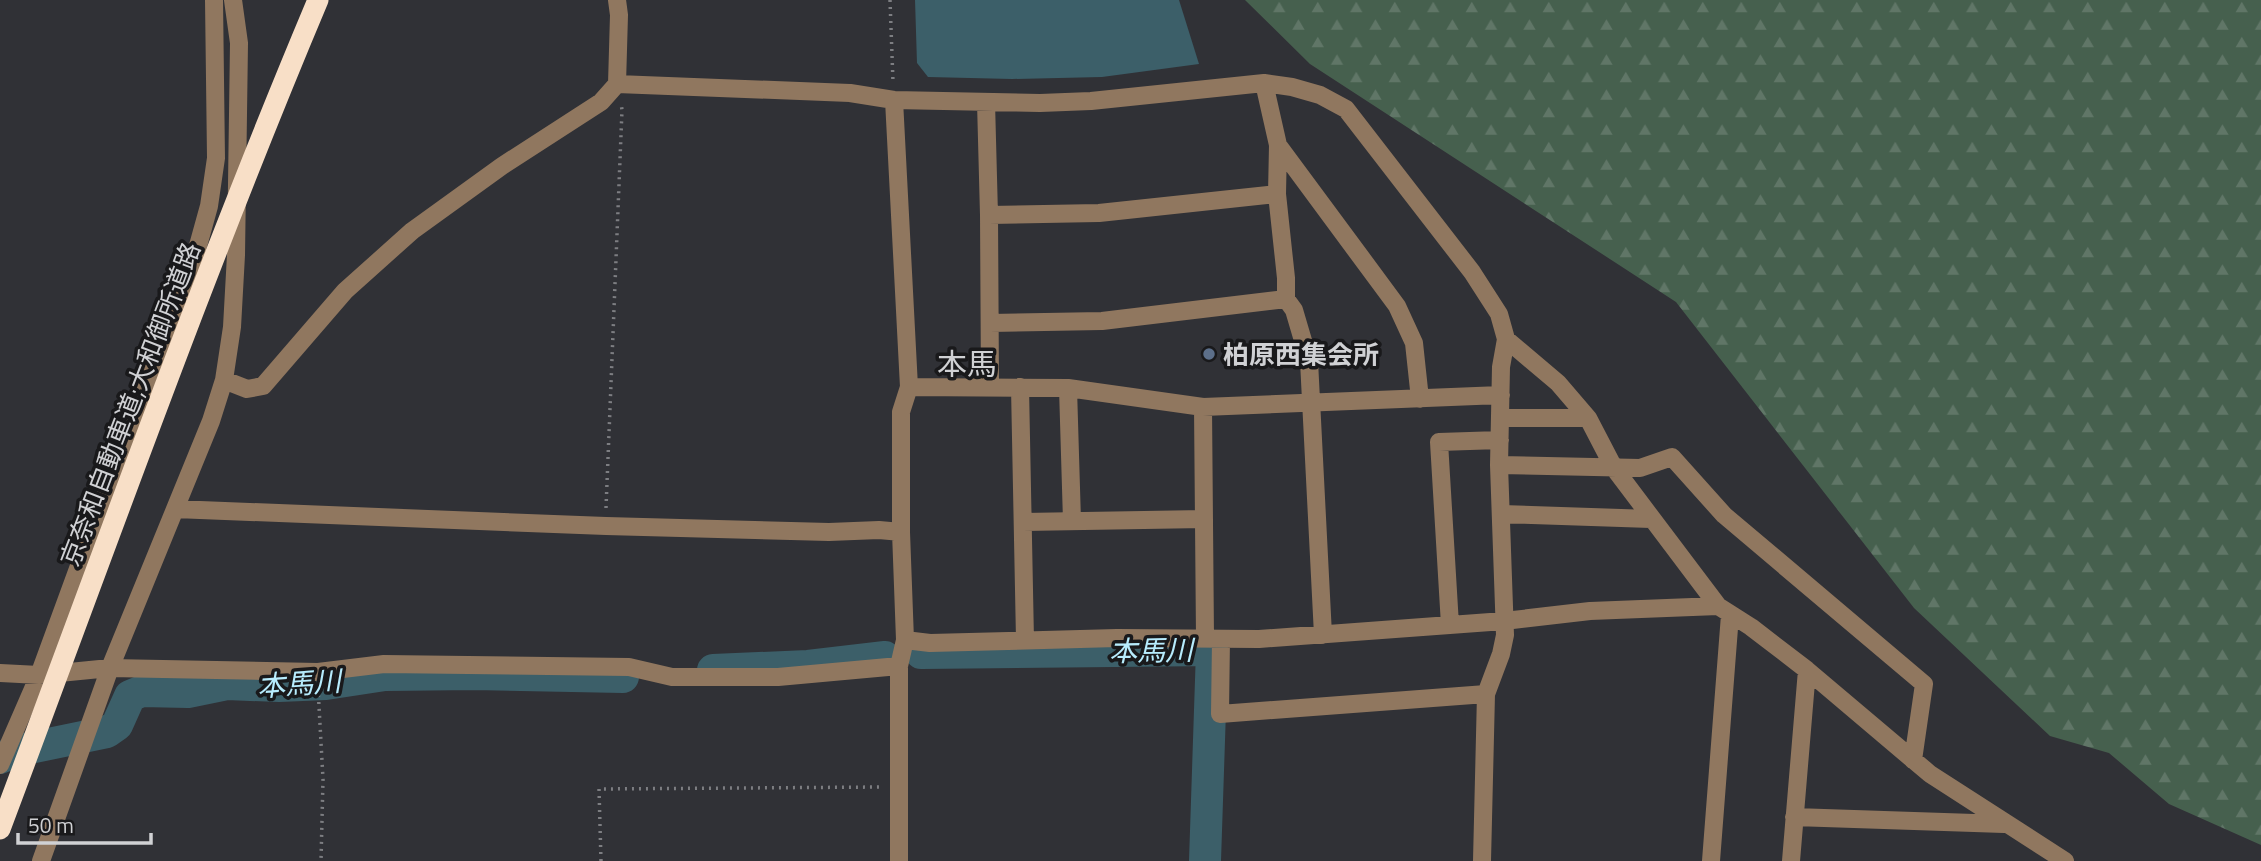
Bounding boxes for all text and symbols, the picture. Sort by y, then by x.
street label: 京奈和自動車道;大和御所道路 [50,236,210,572]
place label: 柏原西集会所 [1223,335,1379,374]
district label: 本馬 [937,341,997,387]
marker: 柏原西集会所 [1201,346,1217,362]
water label: 本馬川 [1109,628,1196,672]
water label: 本馬川 [256,658,345,707]
scale bar [18,802,150,846]
text: 50 m [28,809,74,841]

